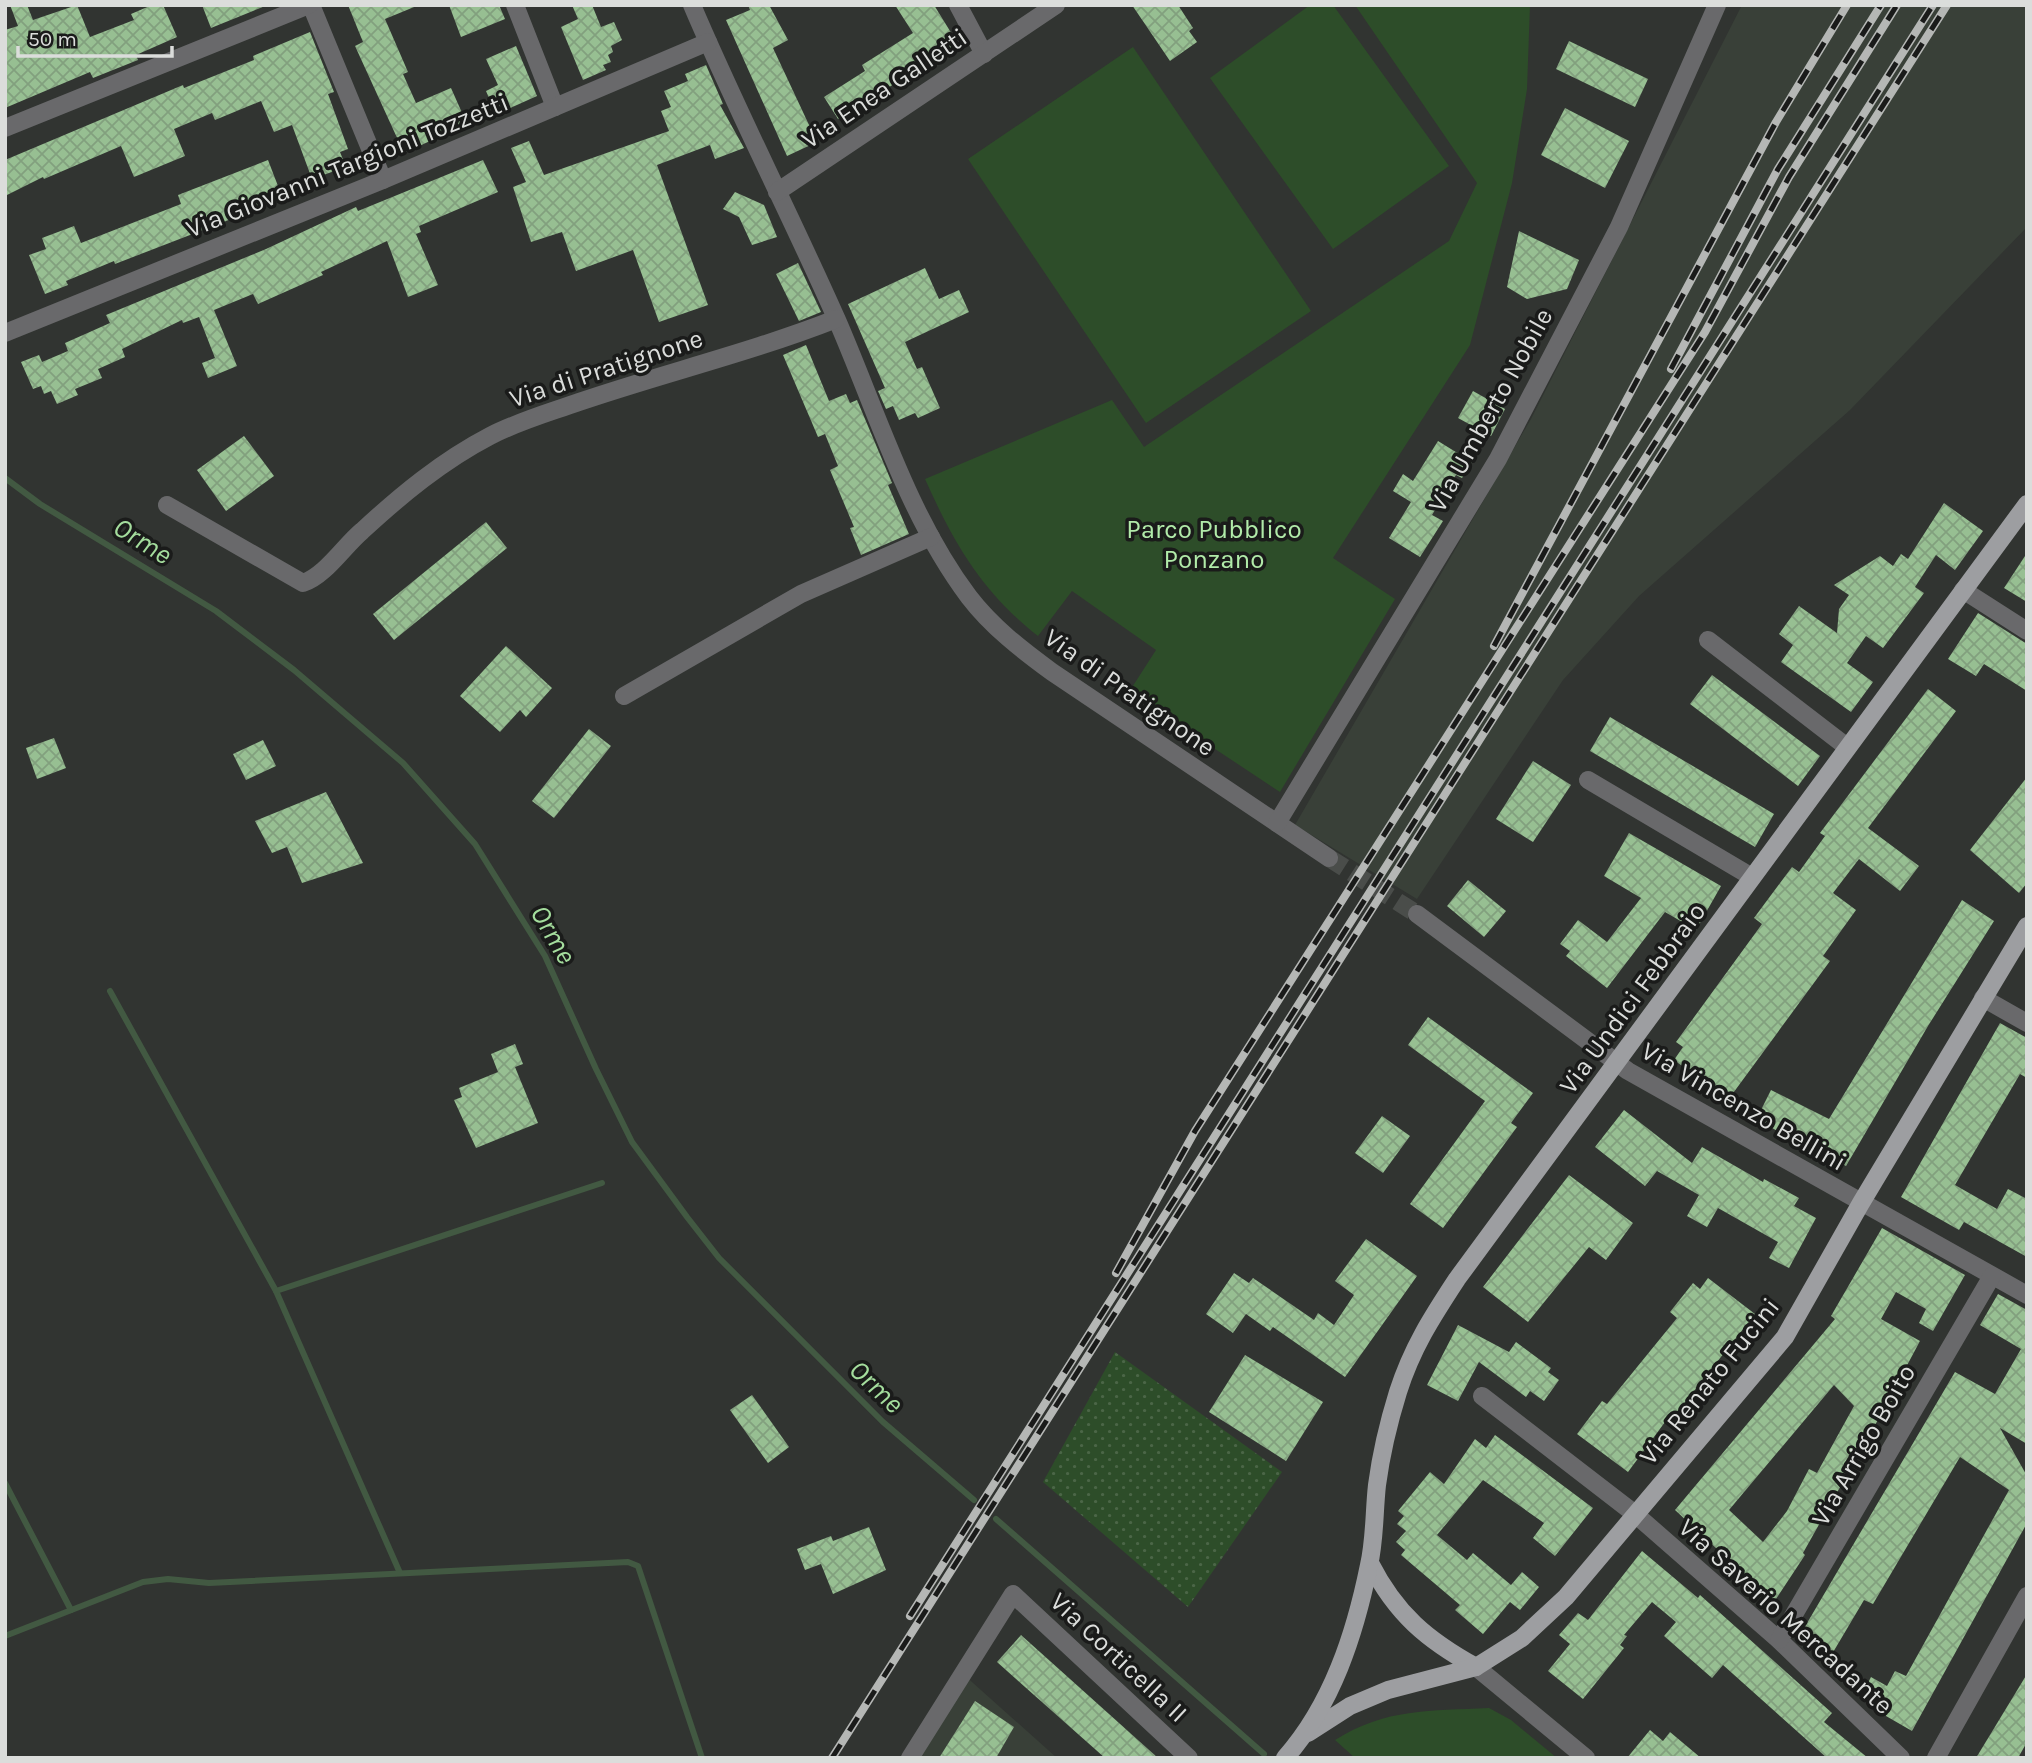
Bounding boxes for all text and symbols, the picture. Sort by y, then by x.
scale bar [18,14,172,58]
street label: Via Enea Galletti [795,22,973,155]
text: 50 m [28,27,77,51]
street label: Via Giovanni Targioni Tozzetti [181,86,513,244]
street label: Via Umberto Nobile [1422,303,1559,518]
street label: Via di Pratignone [506,323,707,414]
water label: Orme [108,510,178,571]
park label: Parco Pubblico Ponzano [1126,514,1302,575]
street label: Via di Pratignone [1038,622,1221,763]
street label: Via Undici Febbraio [1553,897,1712,1100]
water label: Orme [524,899,583,970]
street label: Via Vincenzo Bellini [1636,1035,1852,1178]
street label: Via Renato Fucini [1633,1292,1786,1471]
water label: Orme [843,1353,911,1420]
street label: Via Arrigo Boito [1805,1359,1922,1532]
street label: Via Saverio Mercadante [1672,1512,1899,1721]
street label: Via Corticella II [1044,1586,1194,1729]

